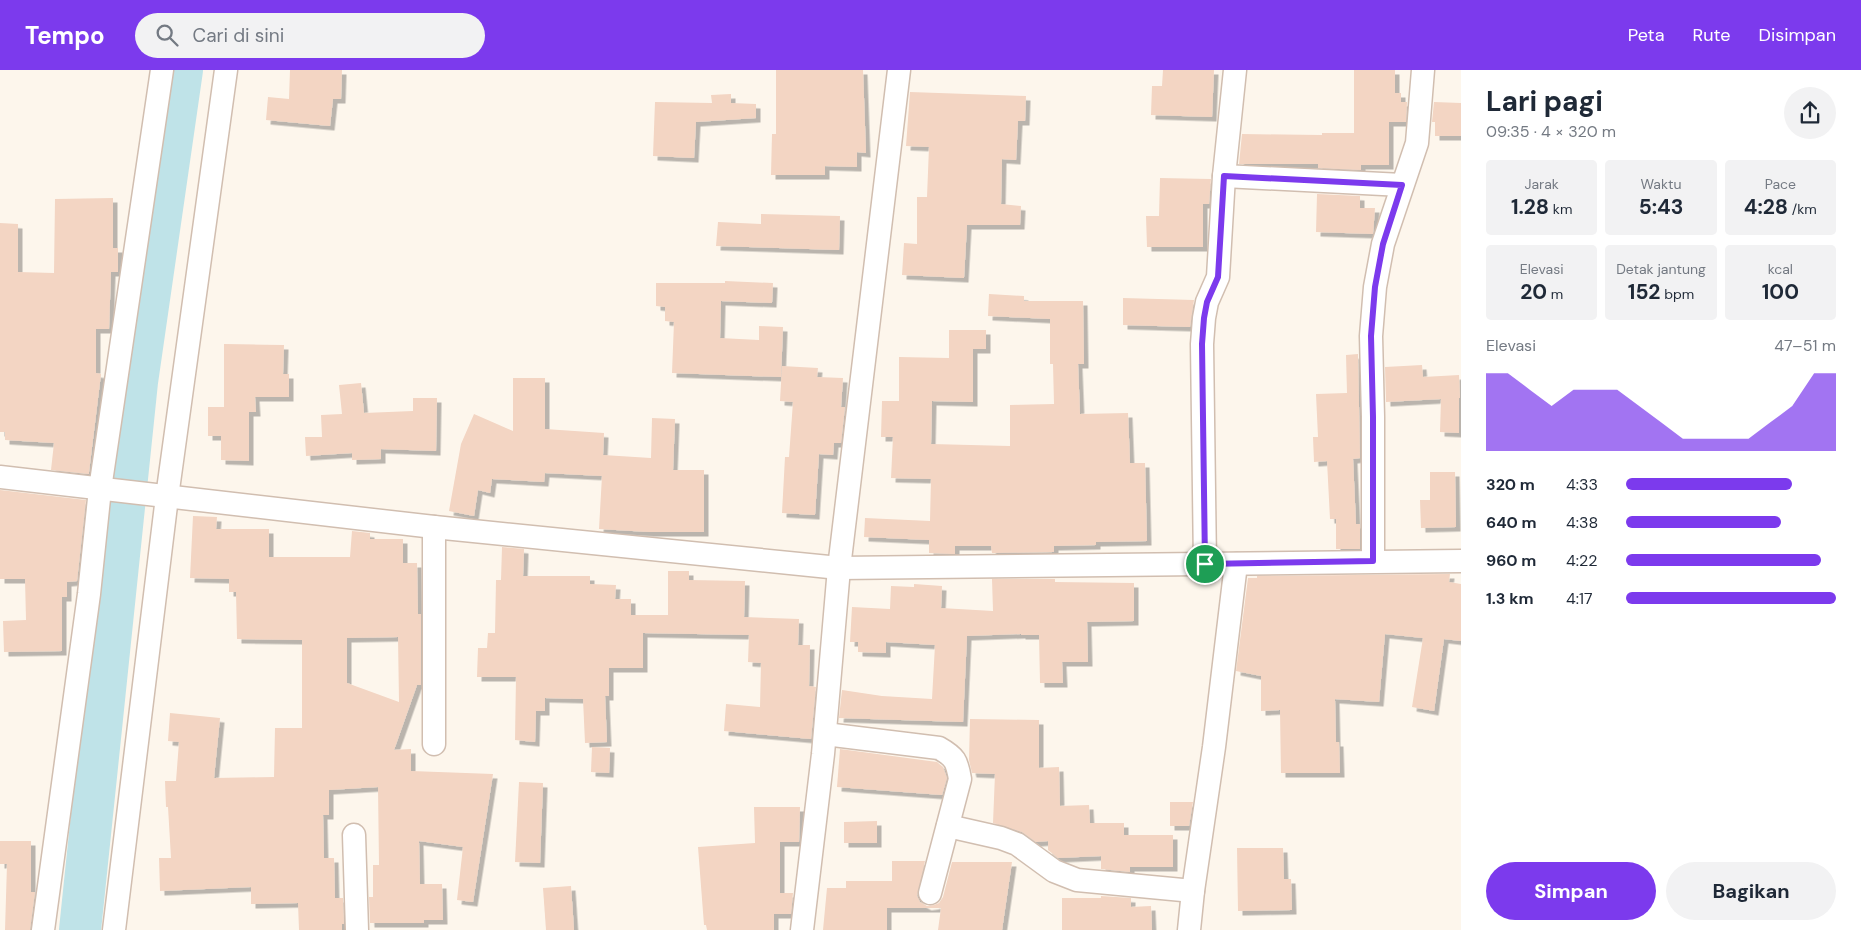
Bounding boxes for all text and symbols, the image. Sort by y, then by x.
search box [135,13,485,58]
text: Tempo [25,20,105,51]
icon: search [153,21,181,49]
text: Cari di sini [193,23,284,48]
text: Peta [1628,23,1664,47]
text: Rute [1692,23,1731,47]
text: Disimpan [1759,23,1836,47]
text: Lari pagi [1486,83,1603,120]
button: share [1784,87,1836,139]
text: 09:35 · 4 × 320 m [1486,121,1616,142]
text: Jarak [1524,175,1559,193]
text: Waktu [1640,175,1682,193]
text: Pace [1765,175,1796,193]
text: 1.28 [1511,193,1549,221]
text: 5:43 [1639,193,1683,221]
text: 4:28 [1744,193,1788,221]
text: km [1549,200,1572,218]
text: /km [1788,200,1817,218]
text: Elevasi [1520,260,1564,278]
text: Detak jantung [1616,260,1706,278]
text: kcal [1768,260,1793,278]
text: 20 [1520,278,1547,306]
text: 152 [1628,278,1660,306]
text: 100 [1762,278,1799,306]
text: m [1547,285,1563,303]
text: bpm [1660,285,1694,303]
text: Elevasi [1486,335,1536,356]
text: 47–51 m [1774,335,1836,356]
text: 320 m [1486,474,1535,495]
text: 4:33 [1566,474,1598,495]
text: 640 m [1486,512,1537,533]
text: 4:38 [1566,512,1598,533]
pin [1184,543,1226,585]
icon: arrive [1191,550,1219,578]
text: 960 m [1486,550,1536,571]
text: 4:22 [1566,550,1597,571]
text: 1.3 km [1486,588,1534,609]
text: 4:17 [1566,588,1592,609]
button: Simpan [1486,862,1656,920]
button: Bagikan [1666,862,1836,920]

